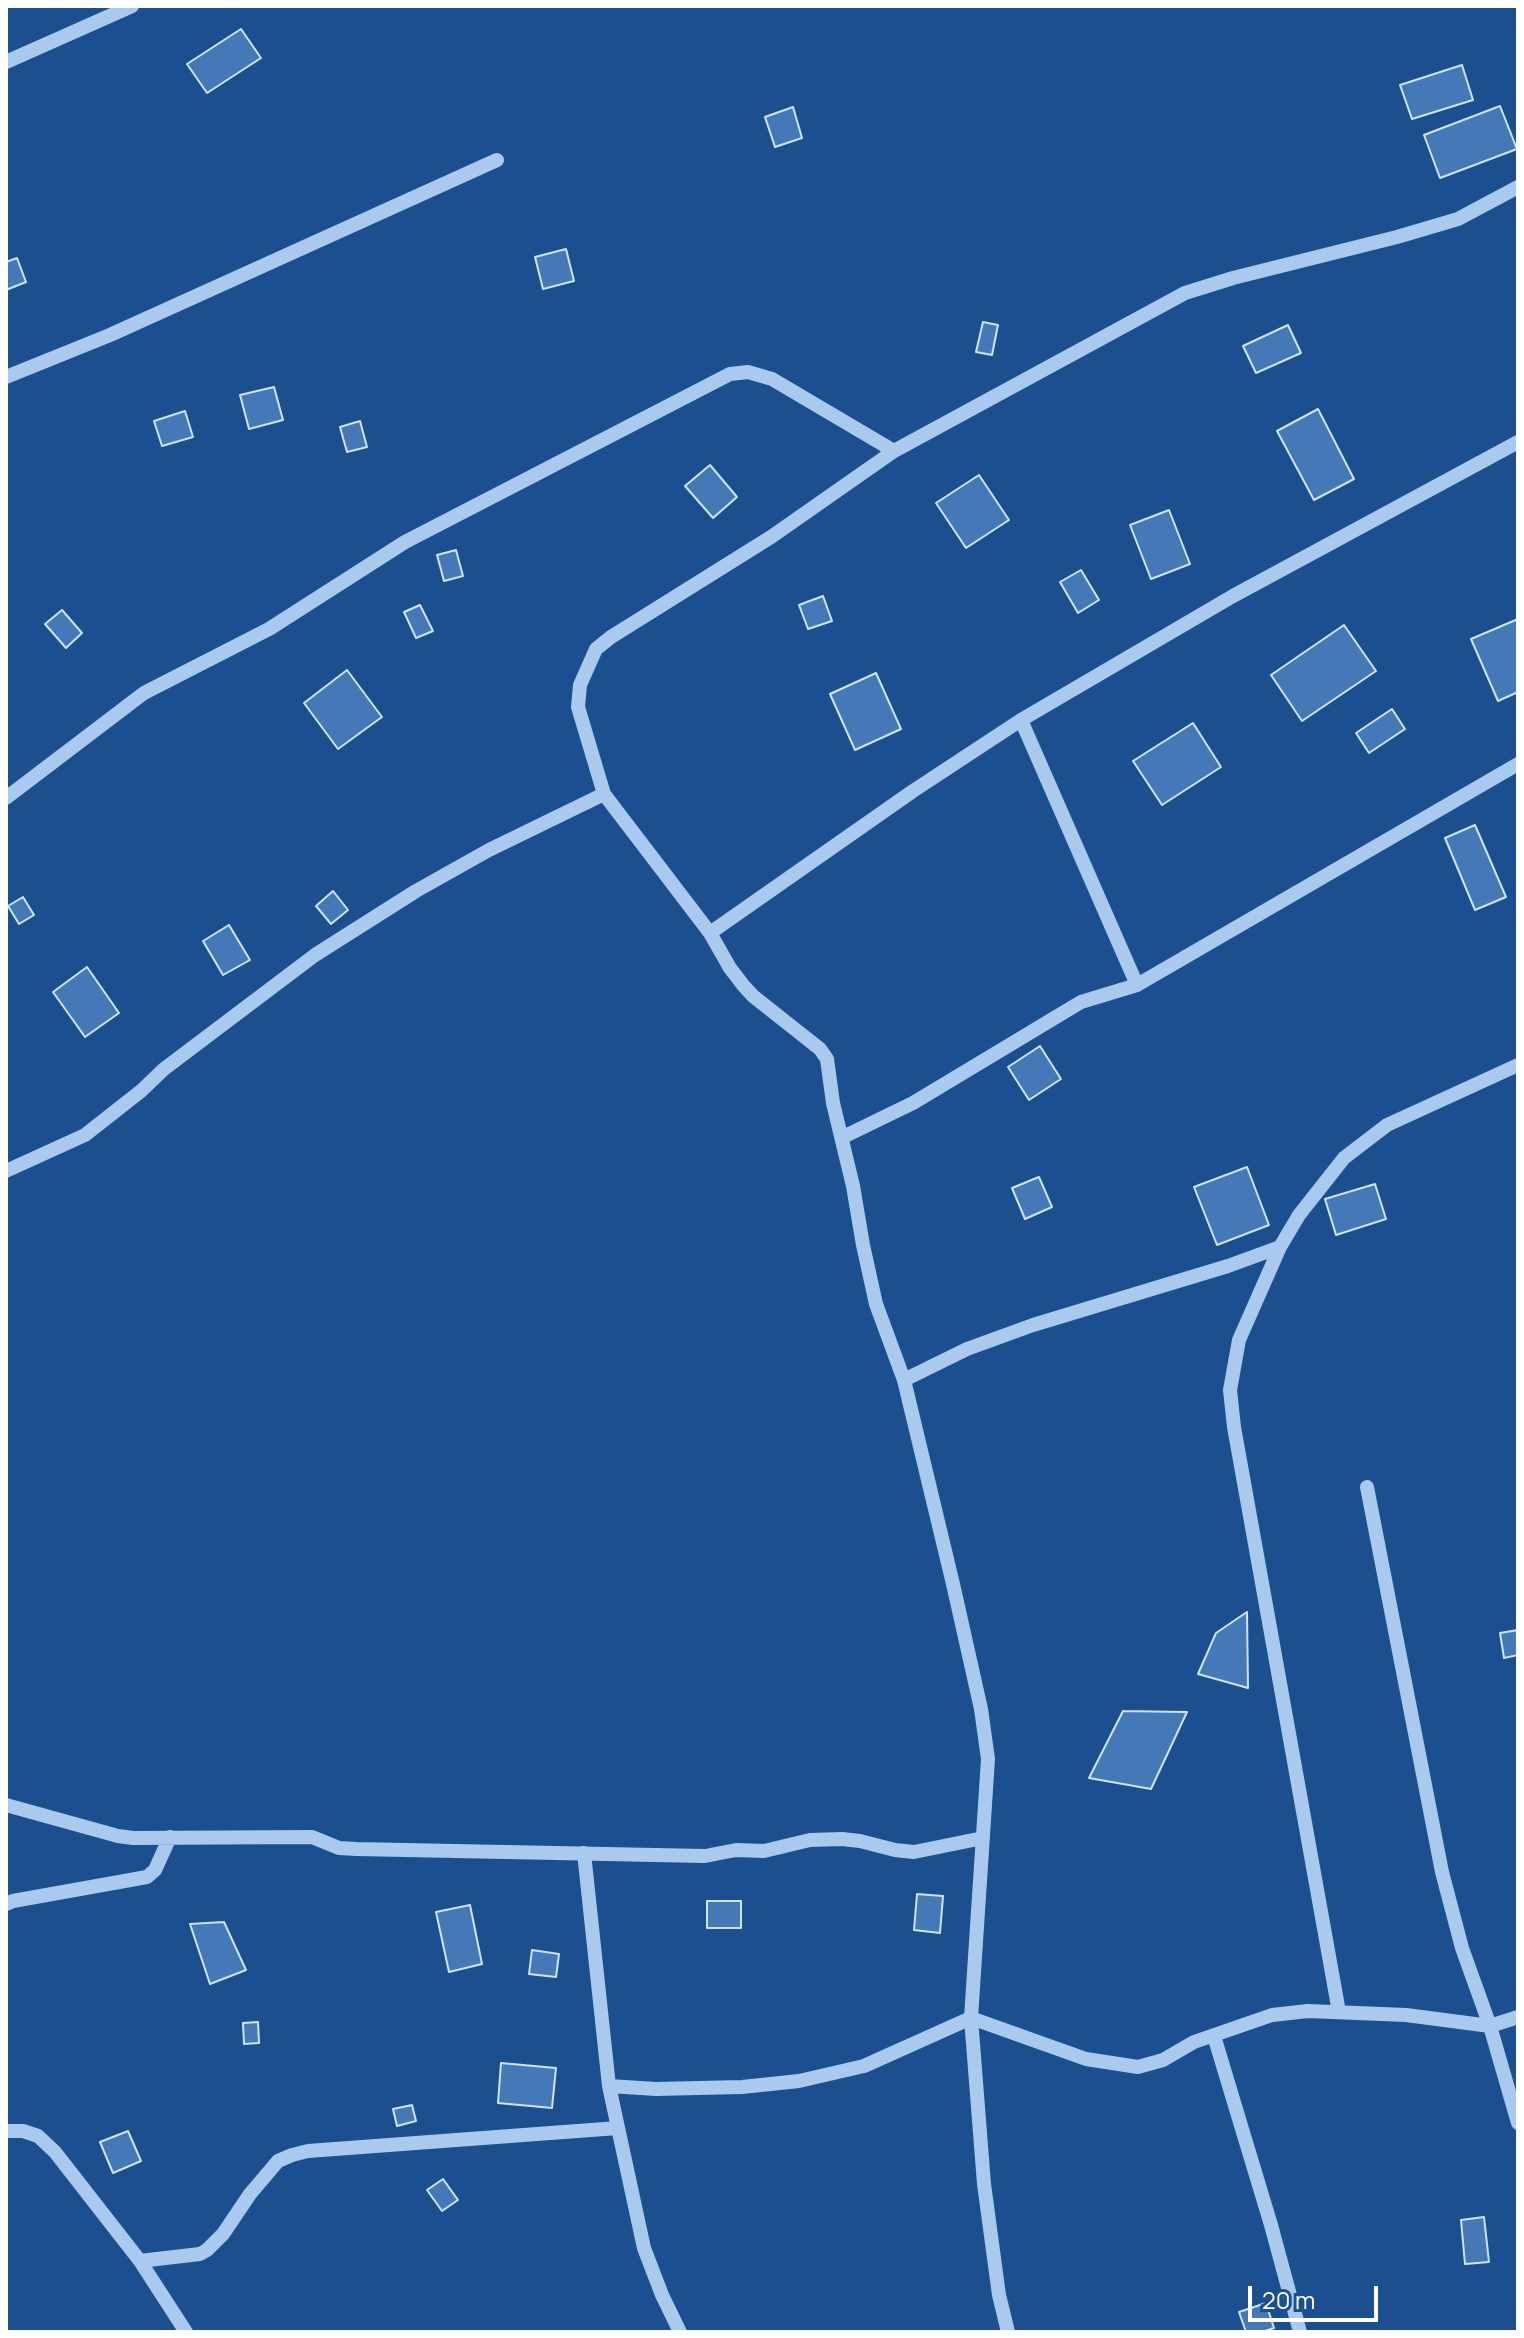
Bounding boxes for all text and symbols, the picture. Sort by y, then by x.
scale bar [1252,2270,1382,2320]
text: 20 m [1262,2283,1315,2316]

